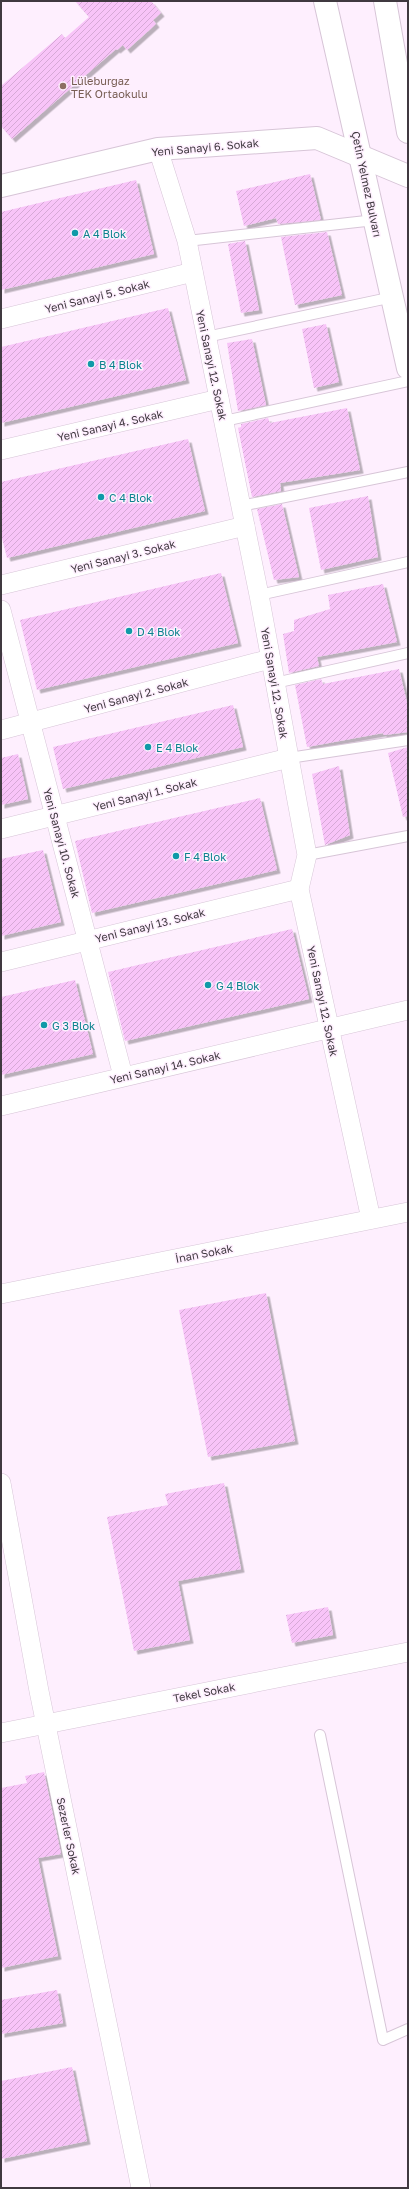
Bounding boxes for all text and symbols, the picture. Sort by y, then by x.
place label: Lüleburgaz TEK Ortaokulu [71,74,148,100]
marker: Lüleburgaz TEK Ortaokulu [58,81,68,91]
street label: Çetin Yelmez Bulvarı [349,130,385,238]
street label: Yeni Sanayi 6. Sokak [151,136,259,158]
place label: A 4 Blok [83,227,126,240]
marker: A 4 Blok [70,228,80,238]
street label: Yeni Sanayi 5. Sokak [43,277,151,315]
street label: Yeni Sanayi 12. Sokak [194,308,230,422]
place label: B 4 Blok [99,358,142,371]
marker: B 4 Blok [86,359,96,369]
street label: Yeni Sanayi 4. Sokak [56,407,164,443]
place label: C 4 Blok [109,491,152,504]
marker: C 4 Blok [96,492,106,502]
street label: Yeni Sanayi 3. Sokak [69,537,177,575]
place label: D 4 Blok [137,625,181,638]
marker: D 4 Blok [124,626,134,636]
street label: Yeni Sanayi 12. Sokak [259,626,291,740]
street label: Yeni Sanayi 2. Sokak [82,675,190,715]
place label: E 4 Blok [156,741,199,754]
marker: E 4 Blok [143,742,153,752]
street label: Yeni Sanayi 1. Sokak [92,775,198,813]
street label: Yeni Sanayi 10. Sokak [41,787,83,899]
place label: F 4 Blok [184,850,226,863]
marker: F 4 Blok [171,851,181,861]
street label: Yeni Sanayi 13. Sokak [94,905,206,945]
street label: Yeni Sanayi 12. Sokak [305,944,341,1058]
place label: G 4 Blok [216,979,260,992]
marker: G 4 Blok [203,980,213,990]
place label: G 3 Blok [52,1019,95,1032]
marker: G 3 Blok [39,1020,49,1030]
street label: Yeni Sanayi 14. Sokak [108,1048,222,1086]
street label: İnan Sokak [174,1241,234,1265]
street label: Tekel Sokak [172,1680,236,1704]
street label: Sezerler Sokak [54,1796,84,1876]

